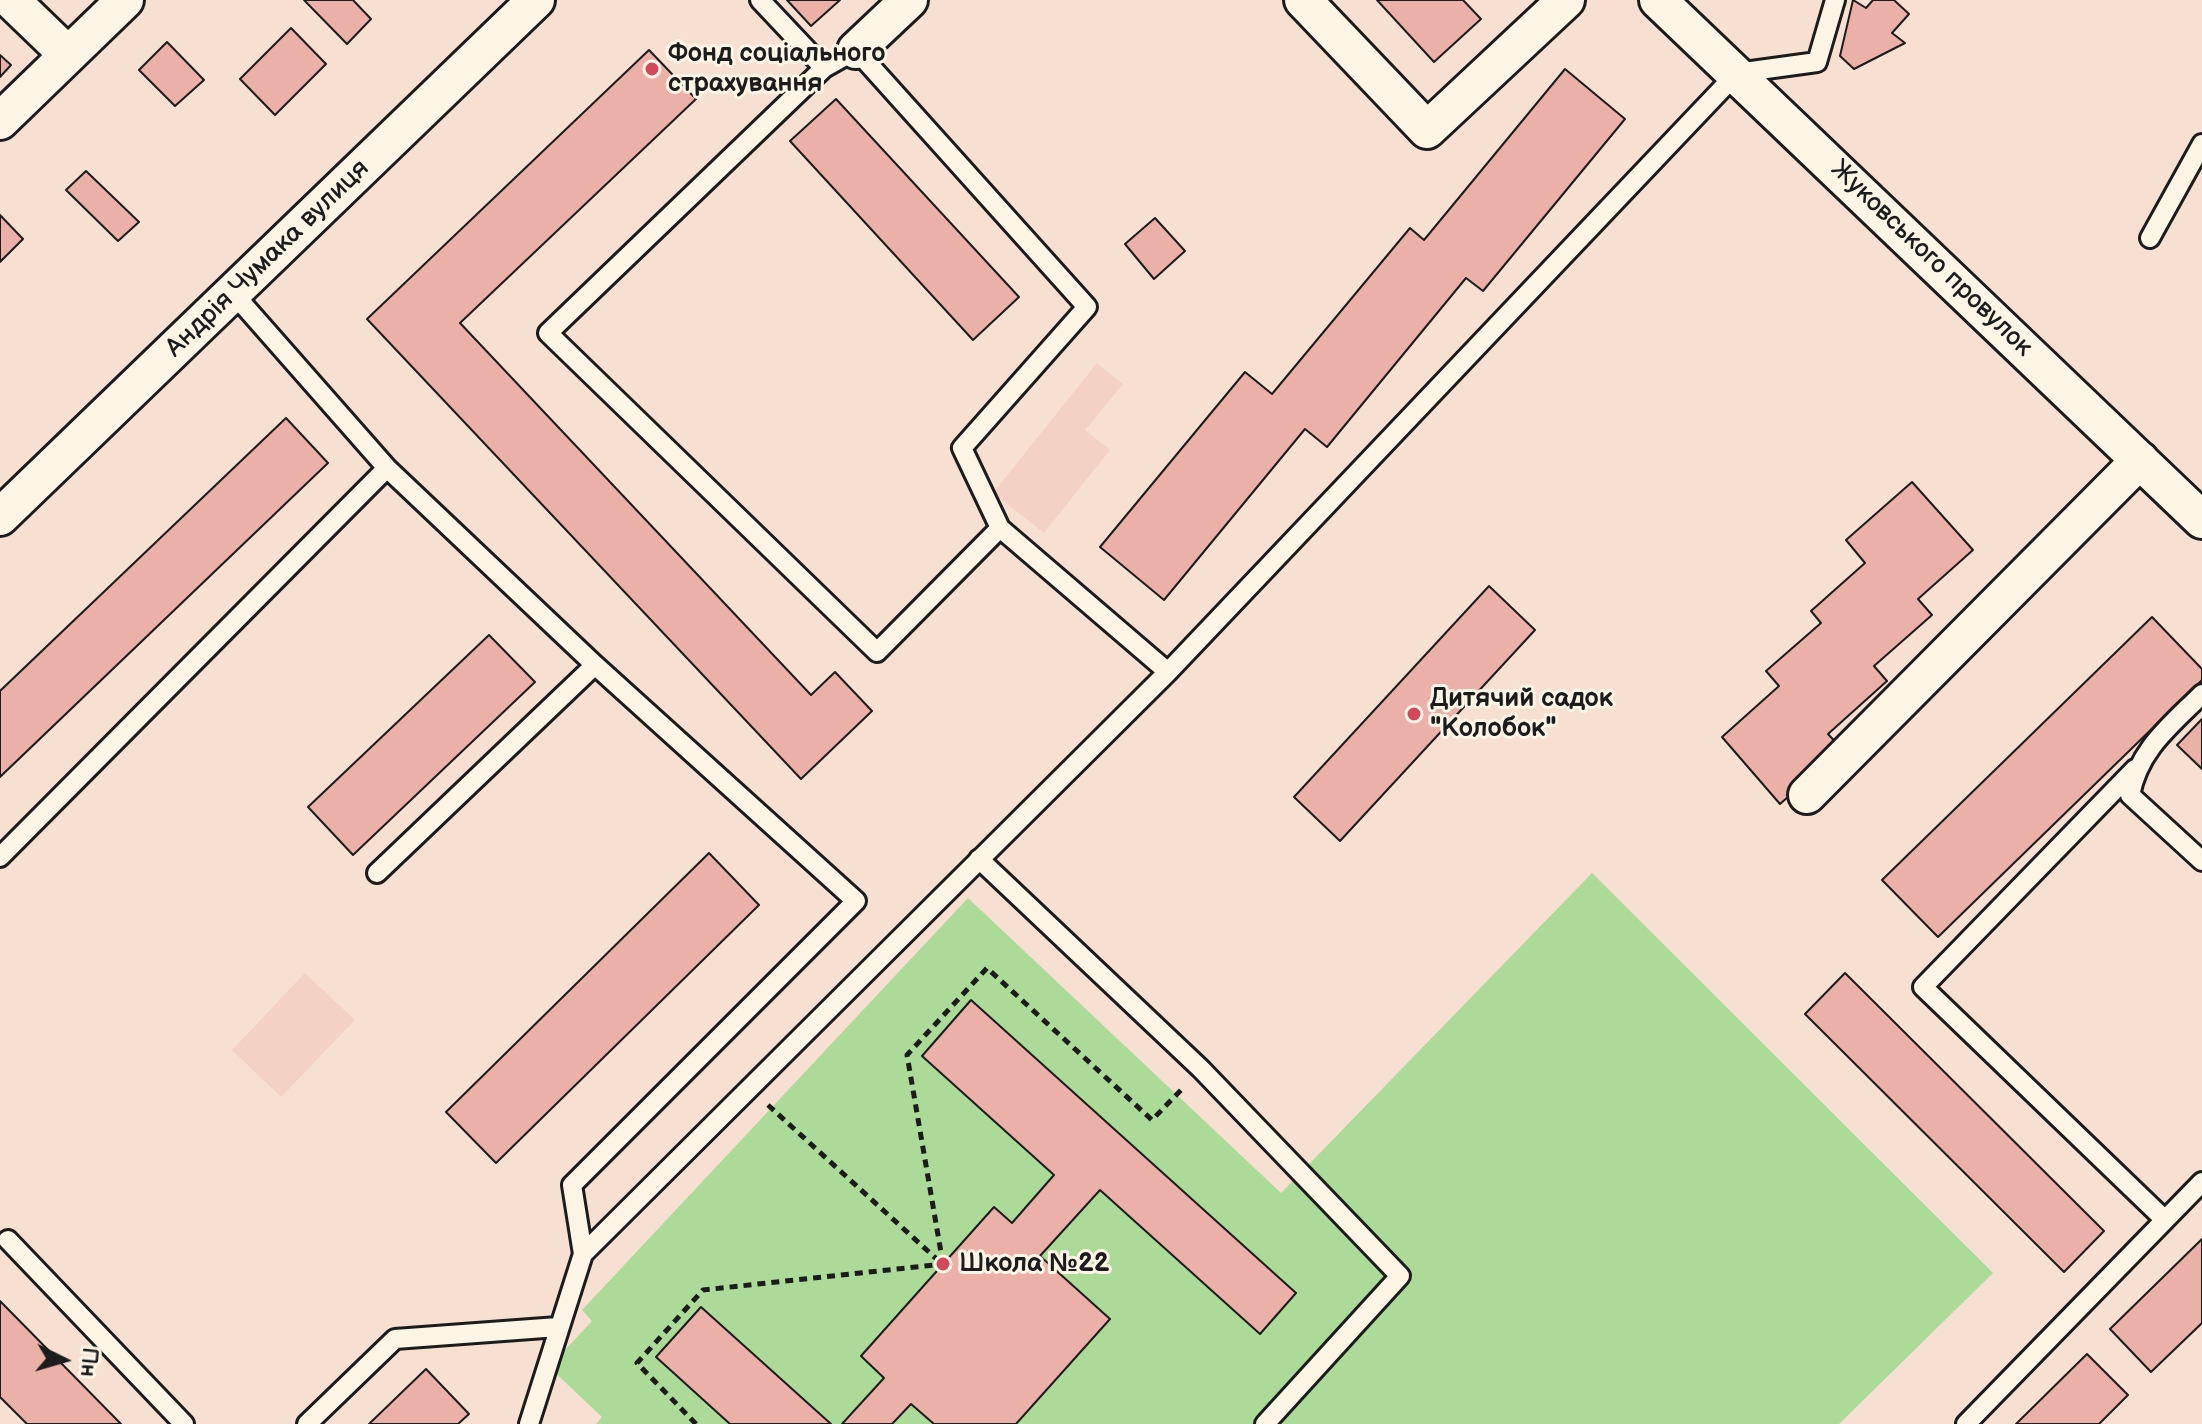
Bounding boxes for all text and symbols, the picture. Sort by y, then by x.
place label: Фонд соціального страхування [668,38,885,100]
marker: Фонд соціального страхування [643,60,661,78]
street label: Андрія Чумака вулиця [160,154,376,364]
street label: Жуковського провулок [1823,154,2039,364]
place label: Дитячий садок "Колобок" [1430,683,1613,744]
marker: Дитячий садок "Колобок" [1405,705,1423,723]
place label: Школа №22 [959,1248,1109,1280]
marker: Школа №22 [934,1255,952,1273]
north arrow [24,1320,104,1400]
text: Пн [74,1346,103,1378]

